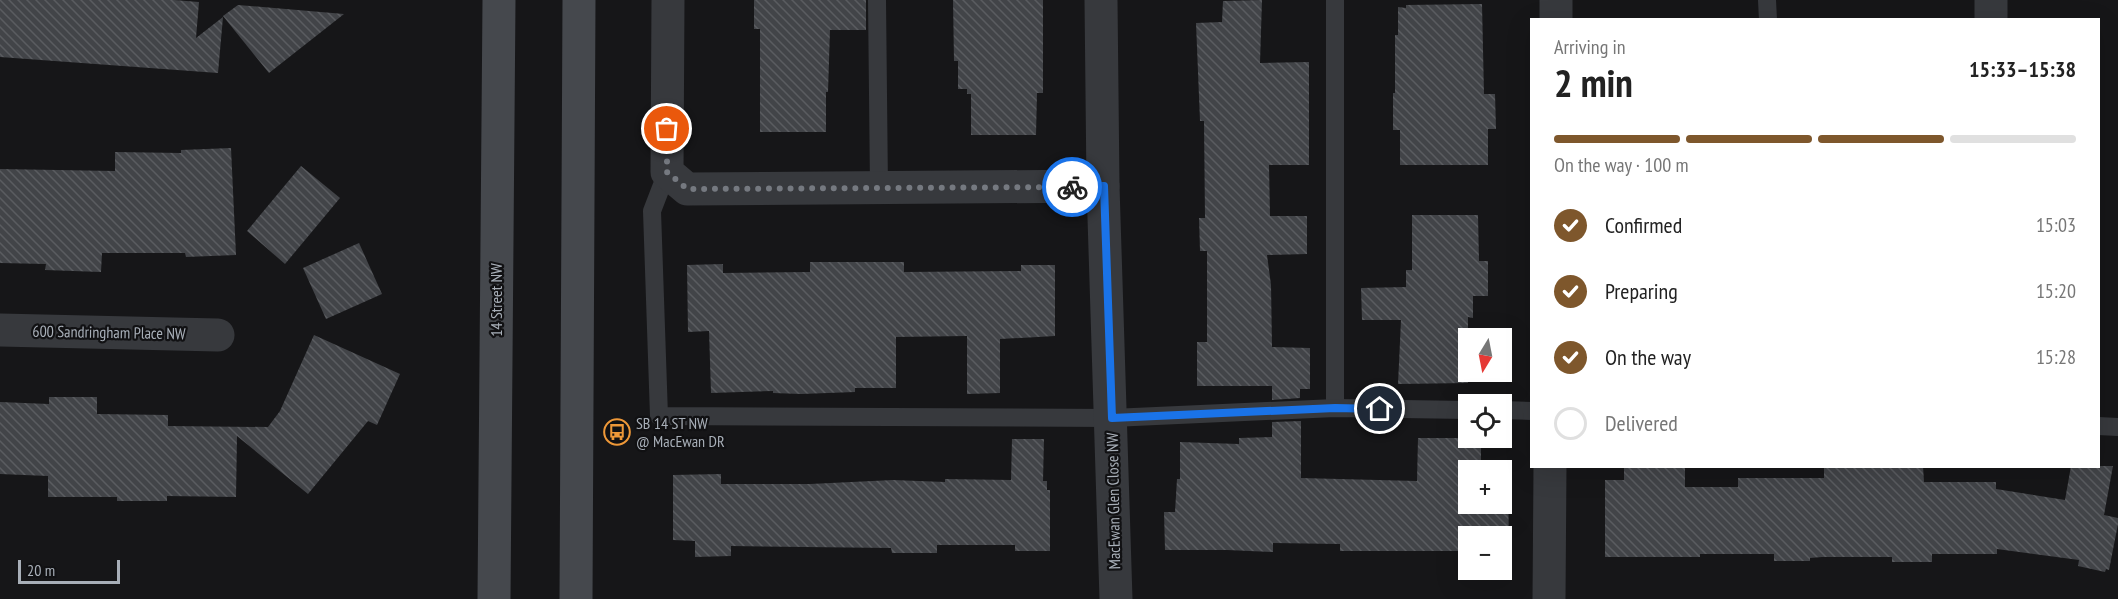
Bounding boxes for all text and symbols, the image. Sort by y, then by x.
text: Arriving in [1554,34,1626,60]
text: 15:33–15:38 [1969,55,2076,83]
text: 2 min [1554,57,1633,108]
pin [641,103,692,154]
icon: bag [650,112,683,145]
text: On the way · 100 m [1554,152,1689,178]
courier [1042,157,1102,217]
icon: bike [1056,171,1089,204]
icon: check [1554,209,1587,242]
text: Confirmed [1605,211,1682,239]
text: 15:03 [2036,212,2076,238]
street label: 14 Street NW [486,263,506,337]
icon: check [1554,275,1587,308]
text: Preparing [1605,277,1678,305]
text: 15:20 [2036,278,2076,304]
street label: 600 Sandringham Place NW [32,321,186,343]
north arrow [1458,328,1512,382]
map controls [1458,328,1512,580]
icon: check [1554,341,1587,374]
text: On the way [1605,343,1691,371]
text: 15:28 [2036,344,2076,370]
pin [1354,383,1405,434]
icon: home [1363,392,1396,425]
button: locate [1458,394,1512,448]
text: Delivered [1605,409,1678,437]
place label: SB 14 ST NW @ MacEwan DR [636,413,725,451]
bus stop icon: SB 14 ST NW @ MacEwan DR [602,417,632,447]
street label: MacEwan Glen Close NW [1102,432,1124,570]
button: + [1458,460,1512,514]
button: − [1458,526,1512,580]
scale bar [18,557,120,584]
text: 20 m [27,560,55,580]

